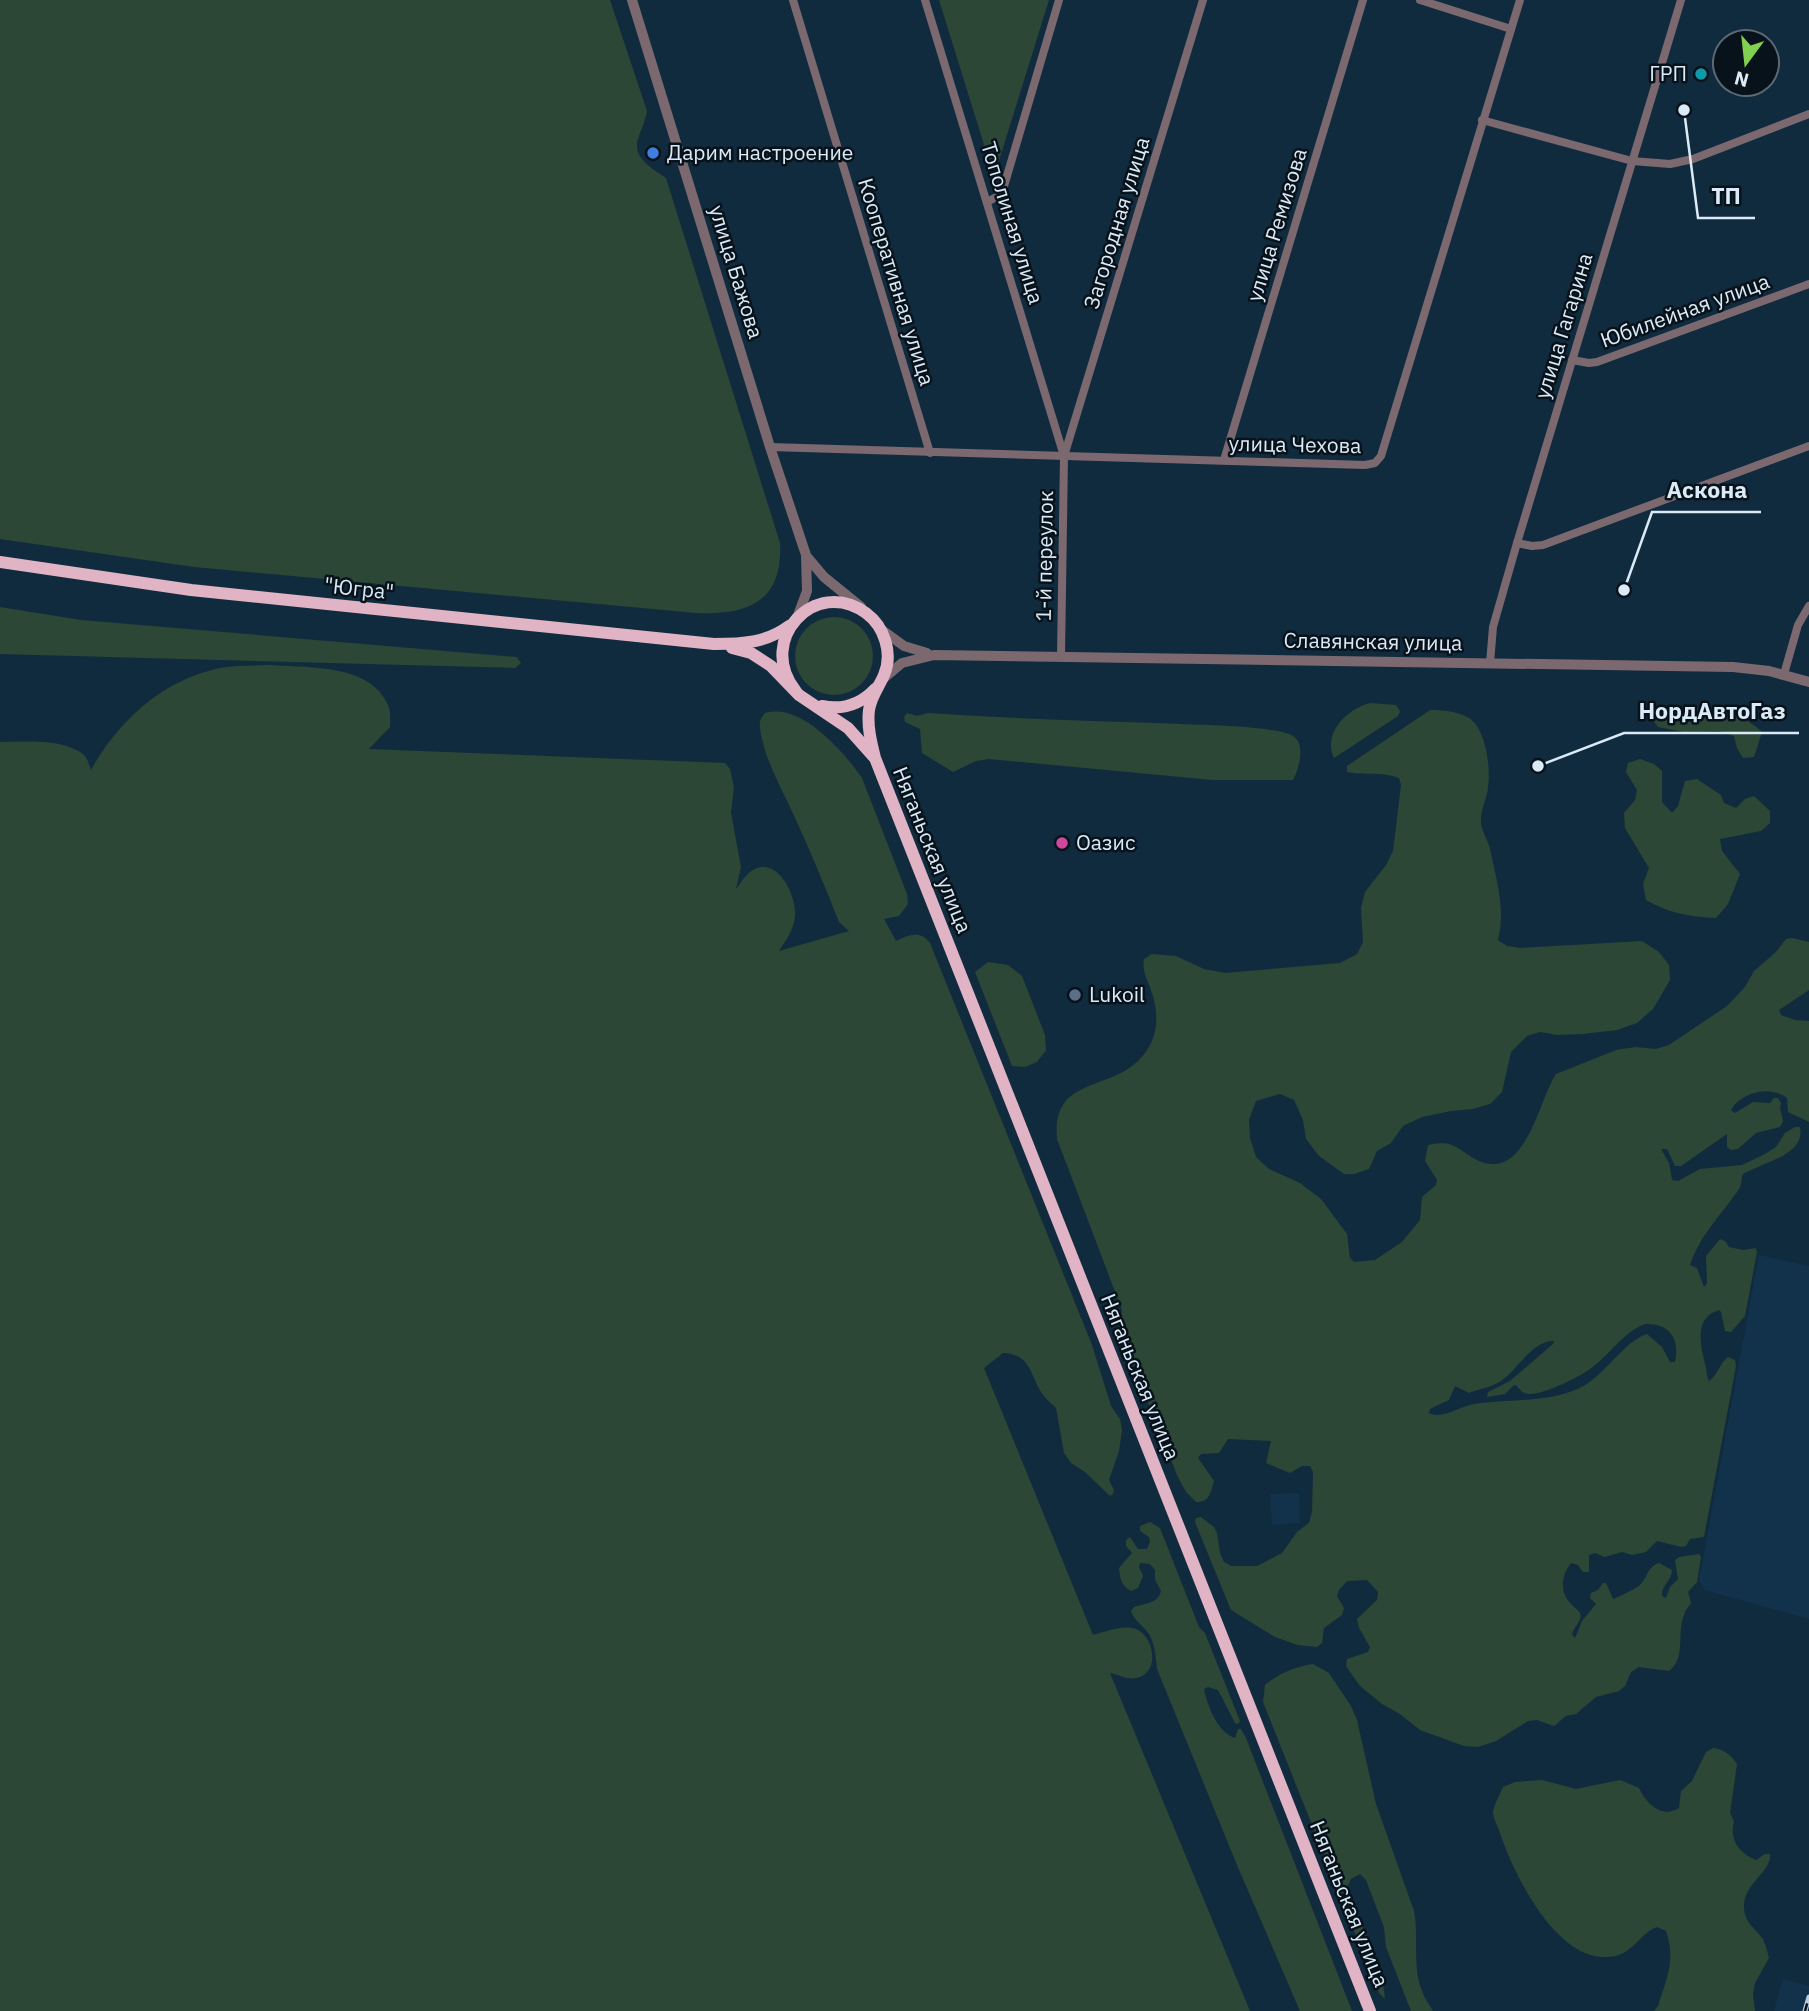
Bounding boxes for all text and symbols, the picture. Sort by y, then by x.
north arrow [1711,28,1781,98]
place label: ГРП [1649,59,1687,87]
marker: ГРП [1693,66,1709,82]
text: N [1732,66,1751,93]
street label: Загородная улица [1077,133,1156,312]
place label: Дарим настроение [667,138,853,166]
street label: Тополиная улица [975,138,1051,307]
marker: Дарим настроение [645,145,661,161]
street label: улица Ремизова [1239,145,1313,305]
callout: ТП [1698,174,1755,218]
street label: Кооперативная улица [852,175,942,389]
text: ТП [1711,180,1741,210]
street label: улица Бажова [703,202,771,342]
street label: улица Гагарина [1528,249,1599,402]
street label: Юбилейная улица [1596,266,1773,354]
street label: улица Чехова [1228,429,1362,459]
callout: Аскона [1652,468,1761,512]
text: Аскона [1667,474,1747,504]
street label: 1-й переулок [1029,490,1059,622]
street label: "Югра" [323,570,395,606]
street label: Славянская улица [1283,625,1463,657]
callout: НордАвтоГаз [1624,689,1799,733]
text: НордАвтоГаз [1638,695,1786,725]
street label: Няганьская улица [887,762,979,937]
place label: Оазис [1076,828,1136,856]
marker: Оазис [1054,835,1070,851]
place label: Lukoil [1089,980,1145,1008]
marker: Lukoil [1067,987,1083,1003]
street label: Няганьская улица [1095,1289,1187,1464]
street label: Няганьская улица [1304,1816,1396,1991]

